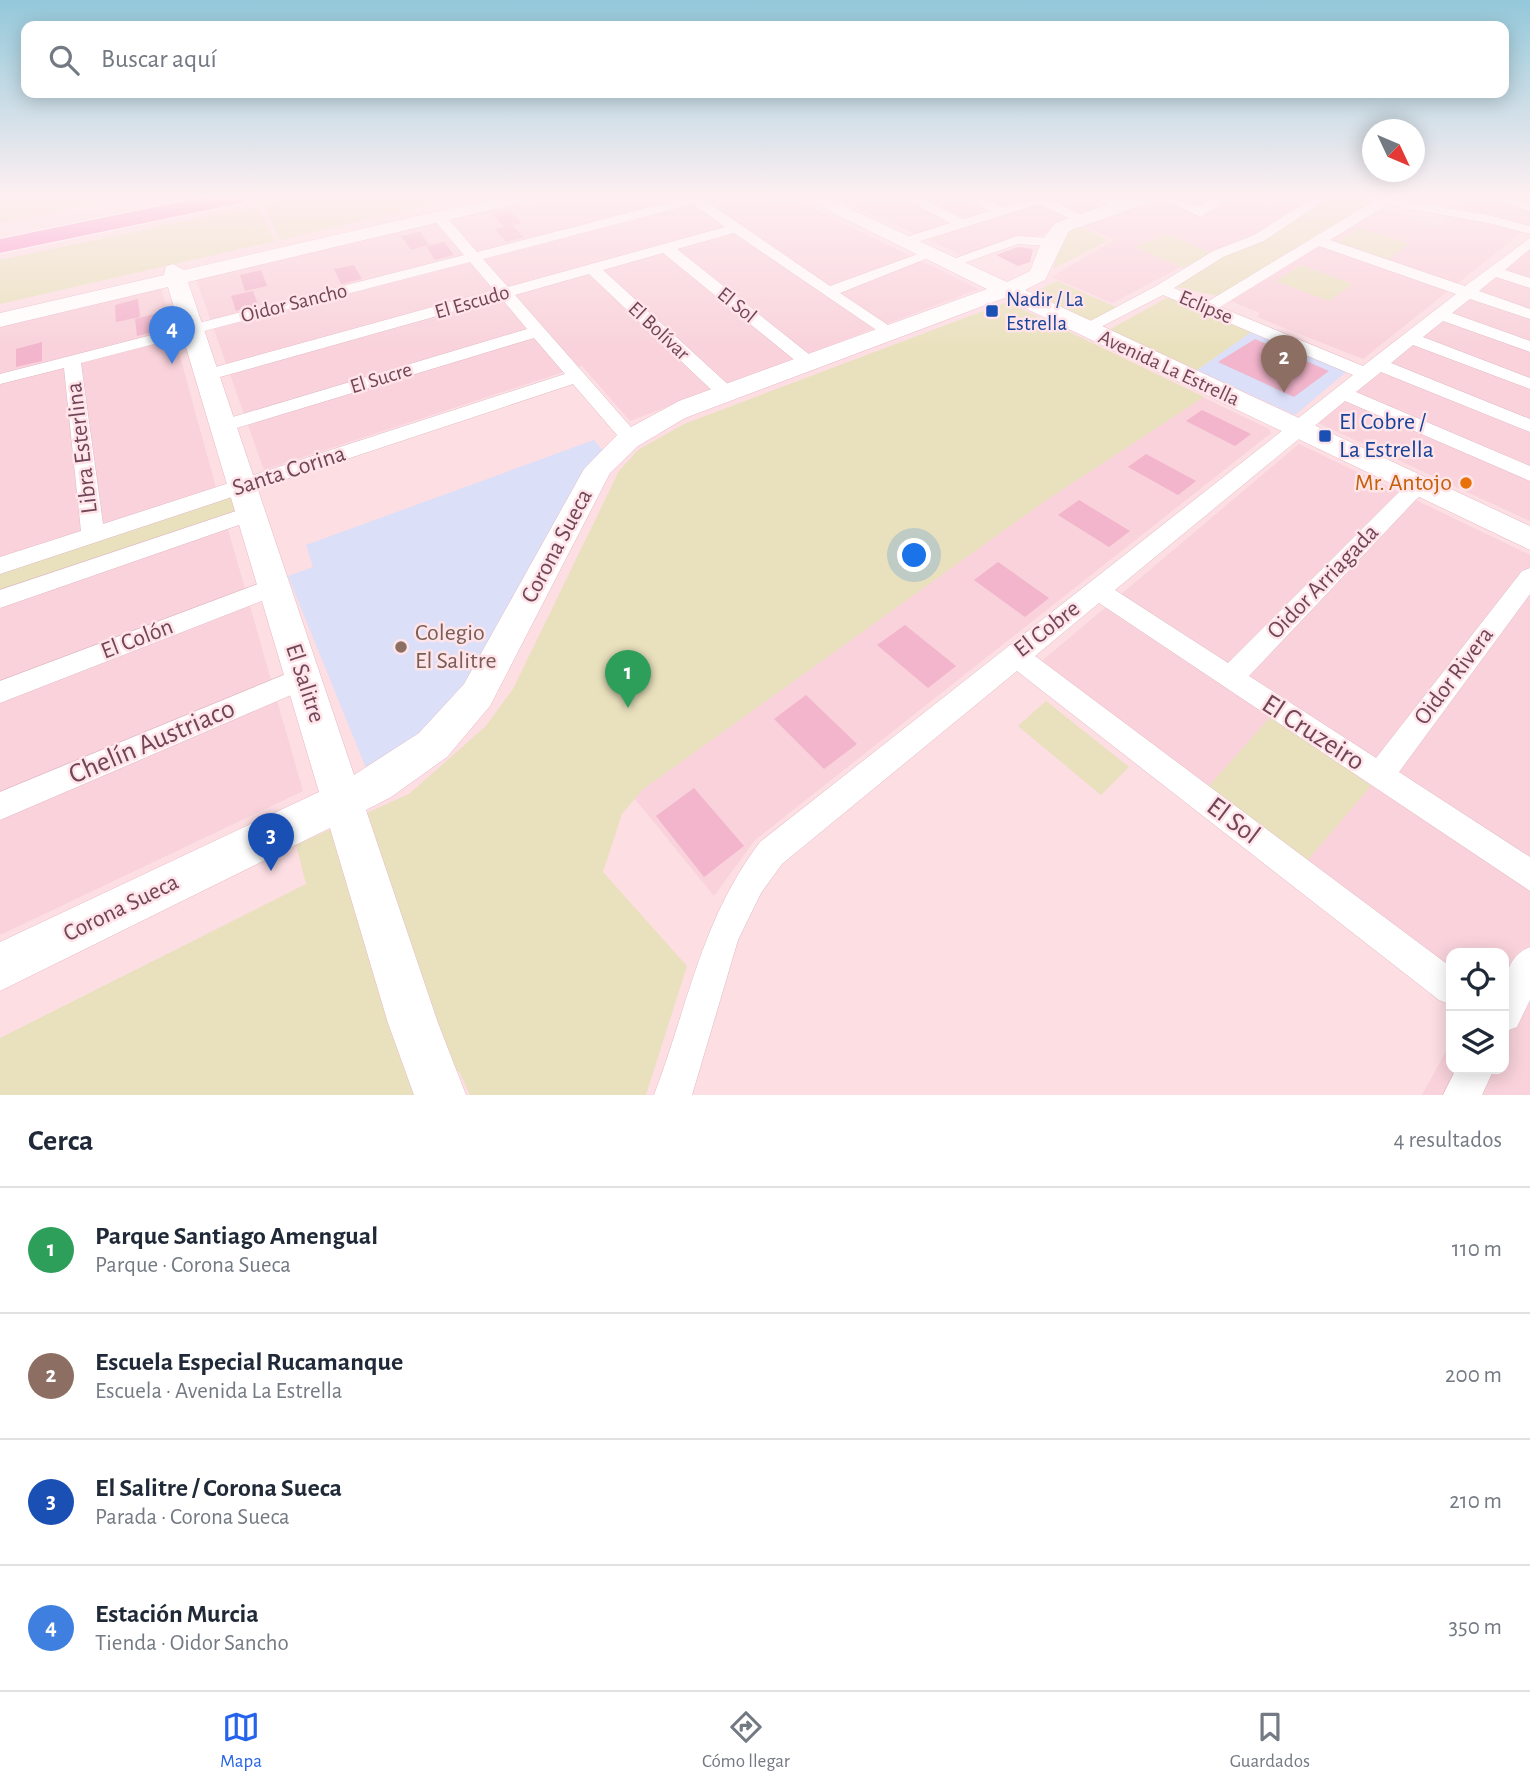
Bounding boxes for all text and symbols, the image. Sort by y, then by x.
search box [21,21,1509,98]
icon: search [45,41,83,79]
text: Buscar aquí [101,46,217,72]
north arrow [1362,119,1425,182]
street label: Oidor Sancho [239,280,349,326]
street label: El Escudo [432,281,512,323]
street label: El Sol [713,283,761,327]
street label: Eclipse [1176,286,1236,328]
place label: Nadir / La Estrella [1006,289,1084,334]
street label: El Bolívar [624,298,694,364]
marker: Nadir / La Estrella [984,303,1000,319]
pin: 4 [149,306,195,364]
street label: Avenida La Estrella [1095,326,1243,410]
pin: 2 [1261,335,1307,393]
street label: El Sucre [347,359,415,397]
street label: Libra Esterlina [62,381,102,515]
place label: El Cobre / La Estrella [1339,410,1434,462]
marker: El Cobre / La Estrella [1317,428,1333,444]
street label: Santa Corina [229,441,349,501]
place label: Mr. Antojo [1355,471,1452,495]
marker: Mr. Antojo [1458,475,1474,491]
street label: Corona Sueca [517,485,597,607]
street label: Oidor Arriagada [1263,520,1383,644]
your location [897,538,931,572]
street label: El Cobre [1010,596,1084,662]
street label: El Colón [98,614,176,664]
place label: Colegio El Salitre [415,621,497,673]
street label: Oidor Rivera [1410,623,1498,729]
marker: Colegio El Salitre [393,639,409,655]
street label: El Salitre [281,641,329,725]
pin: 1 [605,650,651,708]
street label: El Cruzeiro [1257,690,1369,776]
street label: Chelín Austriaco [65,694,239,790]
street label: El Sol [1201,792,1265,850]
pin: 3 [248,813,294,871]
street label: Corona Sueca [60,870,182,946]
map controls [1446,948,1509,1074]
button: locate [1446,948,1509,1011]
button: layers [1446,1011,1509,1074]
text: Cerca [28,1126,93,1156]
text: 4 resultados [1394,1129,1502,1152]
text: Parque Santiago Amengual [95,1223,378,1249]
text: 1 [47,1238,55,1261]
text: 110 m [1452,1238,1502,1261]
text: Parque · Corona Sueca [95,1254,291,1277]
text: Escuela Especial Rucamanque [95,1349,403,1375]
text: 2 [46,1364,56,1387]
text: 200 m [1445,1364,1502,1387]
text: Escuela · Avenida La Estrella [95,1380,342,1403]
text: El Salitre / Corona Sueca [95,1475,342,1501]
text: 3 [46,1490,56,1513]
text: 210 m [1449,1490,1502,1513]
text: Parada · Corona Sueca [95,1506,290,1529]
text: Estación Murcia [95,1601,259,1627]
text: 4 [45,1616,57,1639]
text: 350 m [1449,1616,1502,1639]
text: Tienda · Oidor Sancho [95,1632,289,1655]
tab: Mapa [220,1708,262,1773]
tab: Cómo llegar [702,1708,790,1773]
tab: Guardados [1230,1708,1310,1773]

